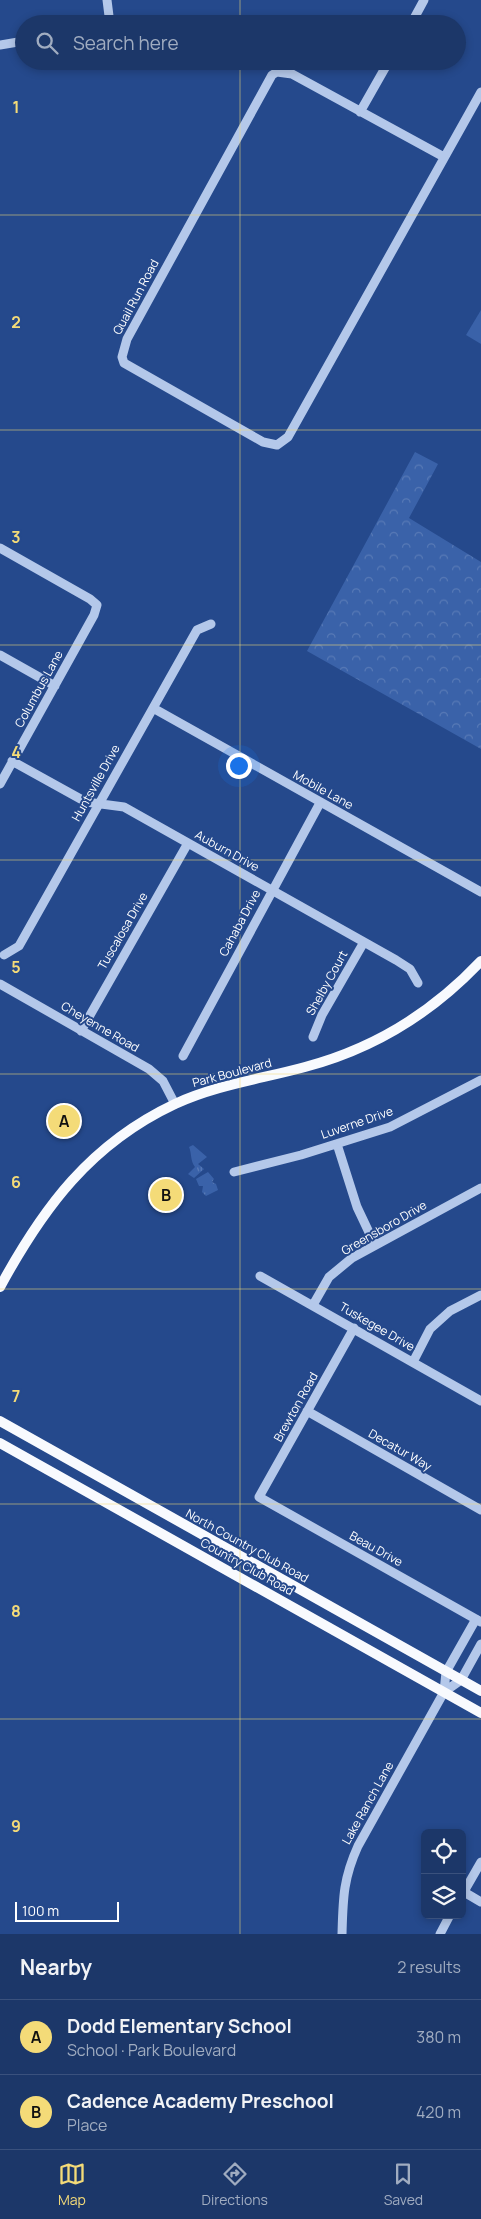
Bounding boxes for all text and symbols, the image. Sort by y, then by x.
search box [15,15,466,70]
icon: search [33,29,61,57]
text: Search here [73,30,179,56]
text: 1 [12,96,20,118]
street label: Quail Run Road [109,256,163,337]
text: 2 [11,311,21,333]
text: 3 [11,526,21,548]
street label: Columbus Lane [10,647,67,730]
text: 4 [11,741,21,763]
street label: Huntsville Drive [67,741,124,824]
your location [226,753,252,779]
street label: Mobile Lane [290,766,356,813]
street label: Auburn Drive [192,826,262,875]
street label: Cahaba Drive [215,886,264,959]
street label: Tuscalosa Drive [94,889,152,972]
street label: Shelby Court [302,947,351,1018]
text: 5 [11,956,21,978]
street label: Cheyenne Road [58,997,142,1056]
street label: Park Boulevard [190,1054,273,1091]
pin: A [48,1102,80,1140]
street label: Luverne Drive [319,1102,395,1143]
text: 6 [11,1171,21,1193]
pin: B [150,1176,182,1214]
street label: Greensboro Drive [338,1196,430,1259]
street label: Tuskegee Drive [336,1298,418,1355]
street label: Brewton Road [269,1369,322,1445]
text: 7 [12,1385,20,1407]
street label: Decatur Way [366,1425,436,1475]
street label: North Country Club Road [183,1506,311,1586]
street label: Beau Drive [347,1527,406,1570]
street label: Country Club Road [198,1535,296,1599]
text: 8 [11,1600,21,1622]
street label: Lake Ranch Lane [338,1758,397,1847]
text: 9 [11,1815,21,1837]
map controls [421,1829,466,1919]
button: locate [421,1829,466,1874]
button: layers [421,1874,466,1919]
scale bar [15,1899,119,1922]
text: 100 m [22,1901,59,1920]
text: Nearby [20,1953,92,1981]
text: 2 results [397,1956,461,1978]
text: Dodd Elementary School [67,2013,292,2039]
text: A [31,2026,41,2048]
text: 380 m [416,2026,461,2048]
text: School · Park Boulevard [67,2039,236,2061]
text: Cadence Academy Preschool [67,2088,334,2114]
text: B [31,2101,41,2123]
text: 420 m [416,2101,461,2123]
text: Place [67,2114,107,2136]
tab: Map [58,2160,86,2209]
tab: Directions [202,2160,268,2209]
tab: Saved [384,2160,423,2209]

